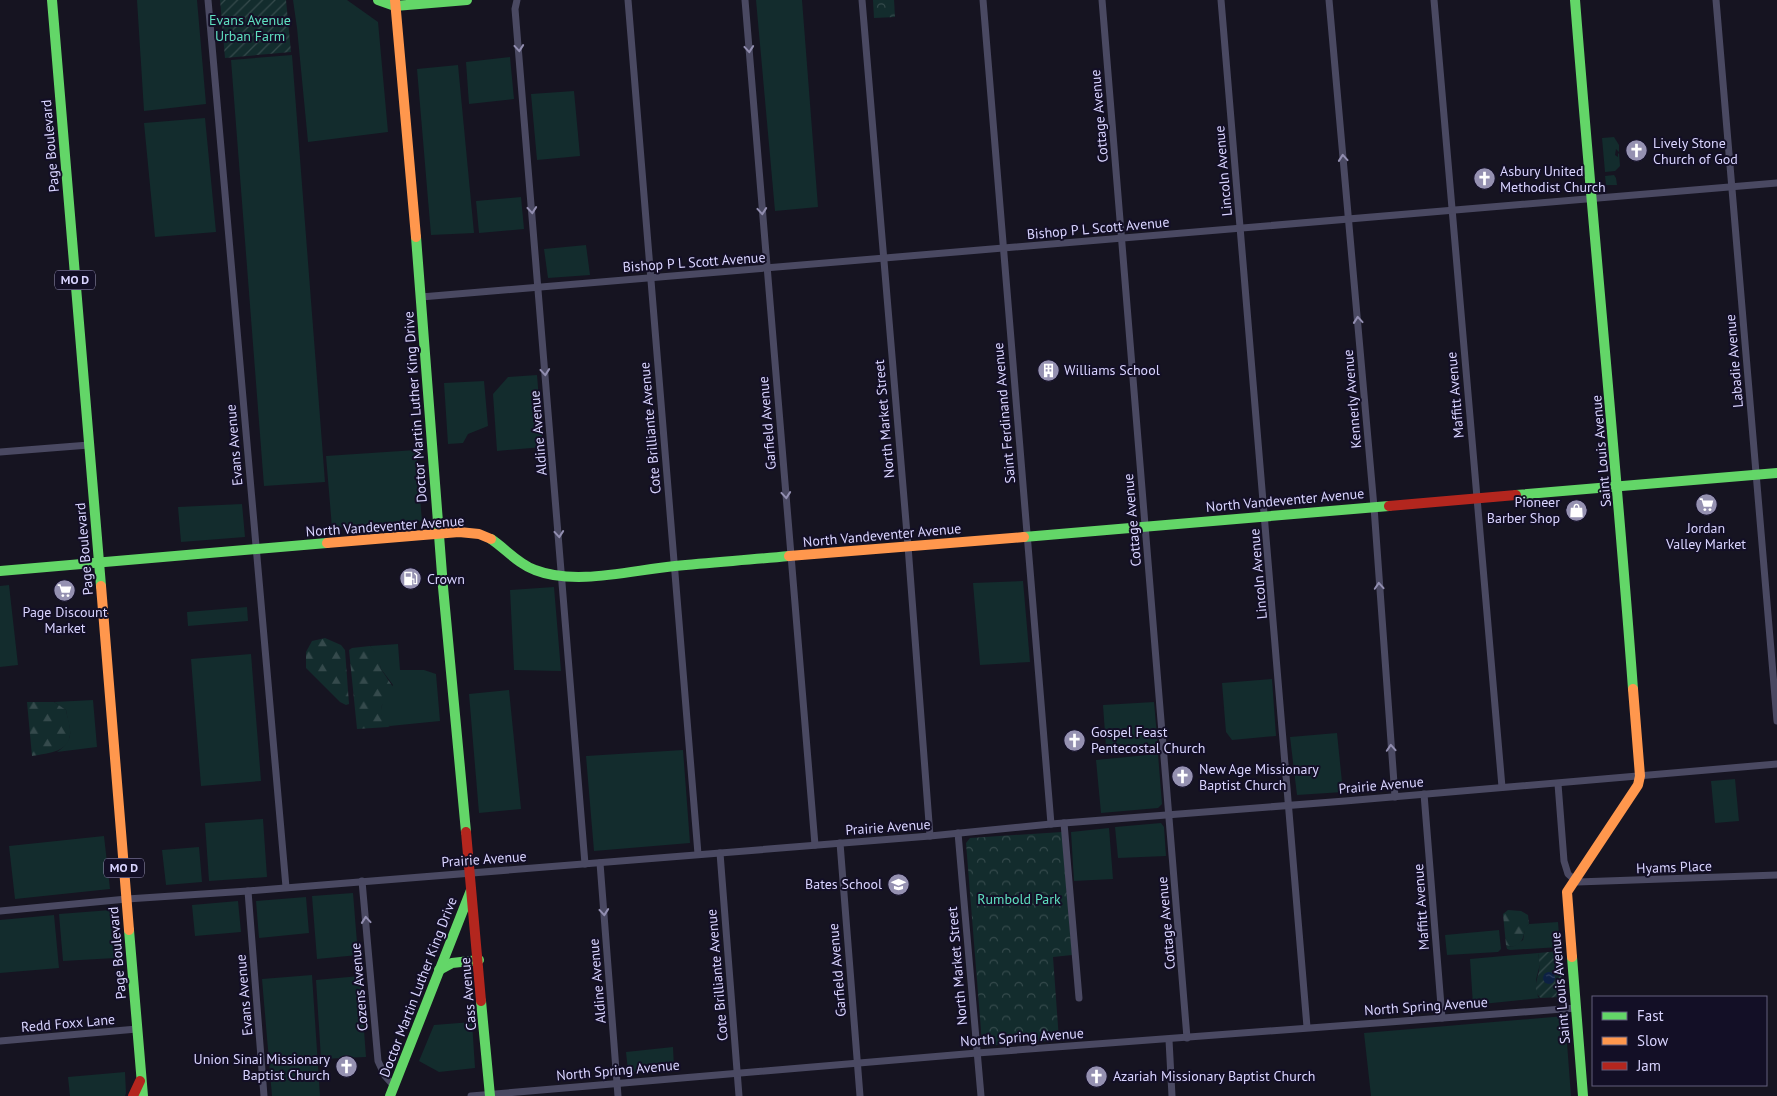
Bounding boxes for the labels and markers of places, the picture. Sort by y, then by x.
place label: Lively Stone Church of God [1653,134,1738,168]
church icon: Lively Stone Church of God [1625,139,1649,163]
place label: Asbury United Methodist Church [1500,162,1606,196]
church icon: Asbury United Methodist Church [1472,167,1496,191]
building icon: Williams School [1036,358,1060,382]
place label: Williams School [1064,361,1160,379]
place label: Pioneer Barber Shop [1487,493,1560,527]
supermarket icon: Jordan Valley Market [1694,493,1718,517]
shop icon: Pioneer Barber Shop [1564,498,1588,522]
place label: Jordan Valley Market [1665,519,1746,553]
fuel station icon: Crown [399,567,423,591]
place label: Crown [427,570,465,588]
supermarket icon: Page Discount Market [53,578,77,602]
place label: Page Discount Market [23,603,108,637]
place label: Gospel Feast Pentecostal Church [1091,723,1205,757]
church icon: Gospel Feast Pentecostal Church [1063,728,1087,752]
place label: New Age Missionary Baptist Church [1199,760,1319,794]
church icon: New Age Missionary Baptist Church [1171,765,1195,789]
school or university icon: Bates School [886,872,910,896]
place label: Bates School [805,875,882,893]
place label: Union Sinai Missionary Baptist Church [194,1050,330,1084]
church icon: Union Sinai Missionary Baptist Church [334,1055,358,1079]
church icon: Azariah Missionary Baptist Church [1085,1064,1109,1088]
place label: Azariah Missionary Baptist Church [1113,1067,1315,1085]

